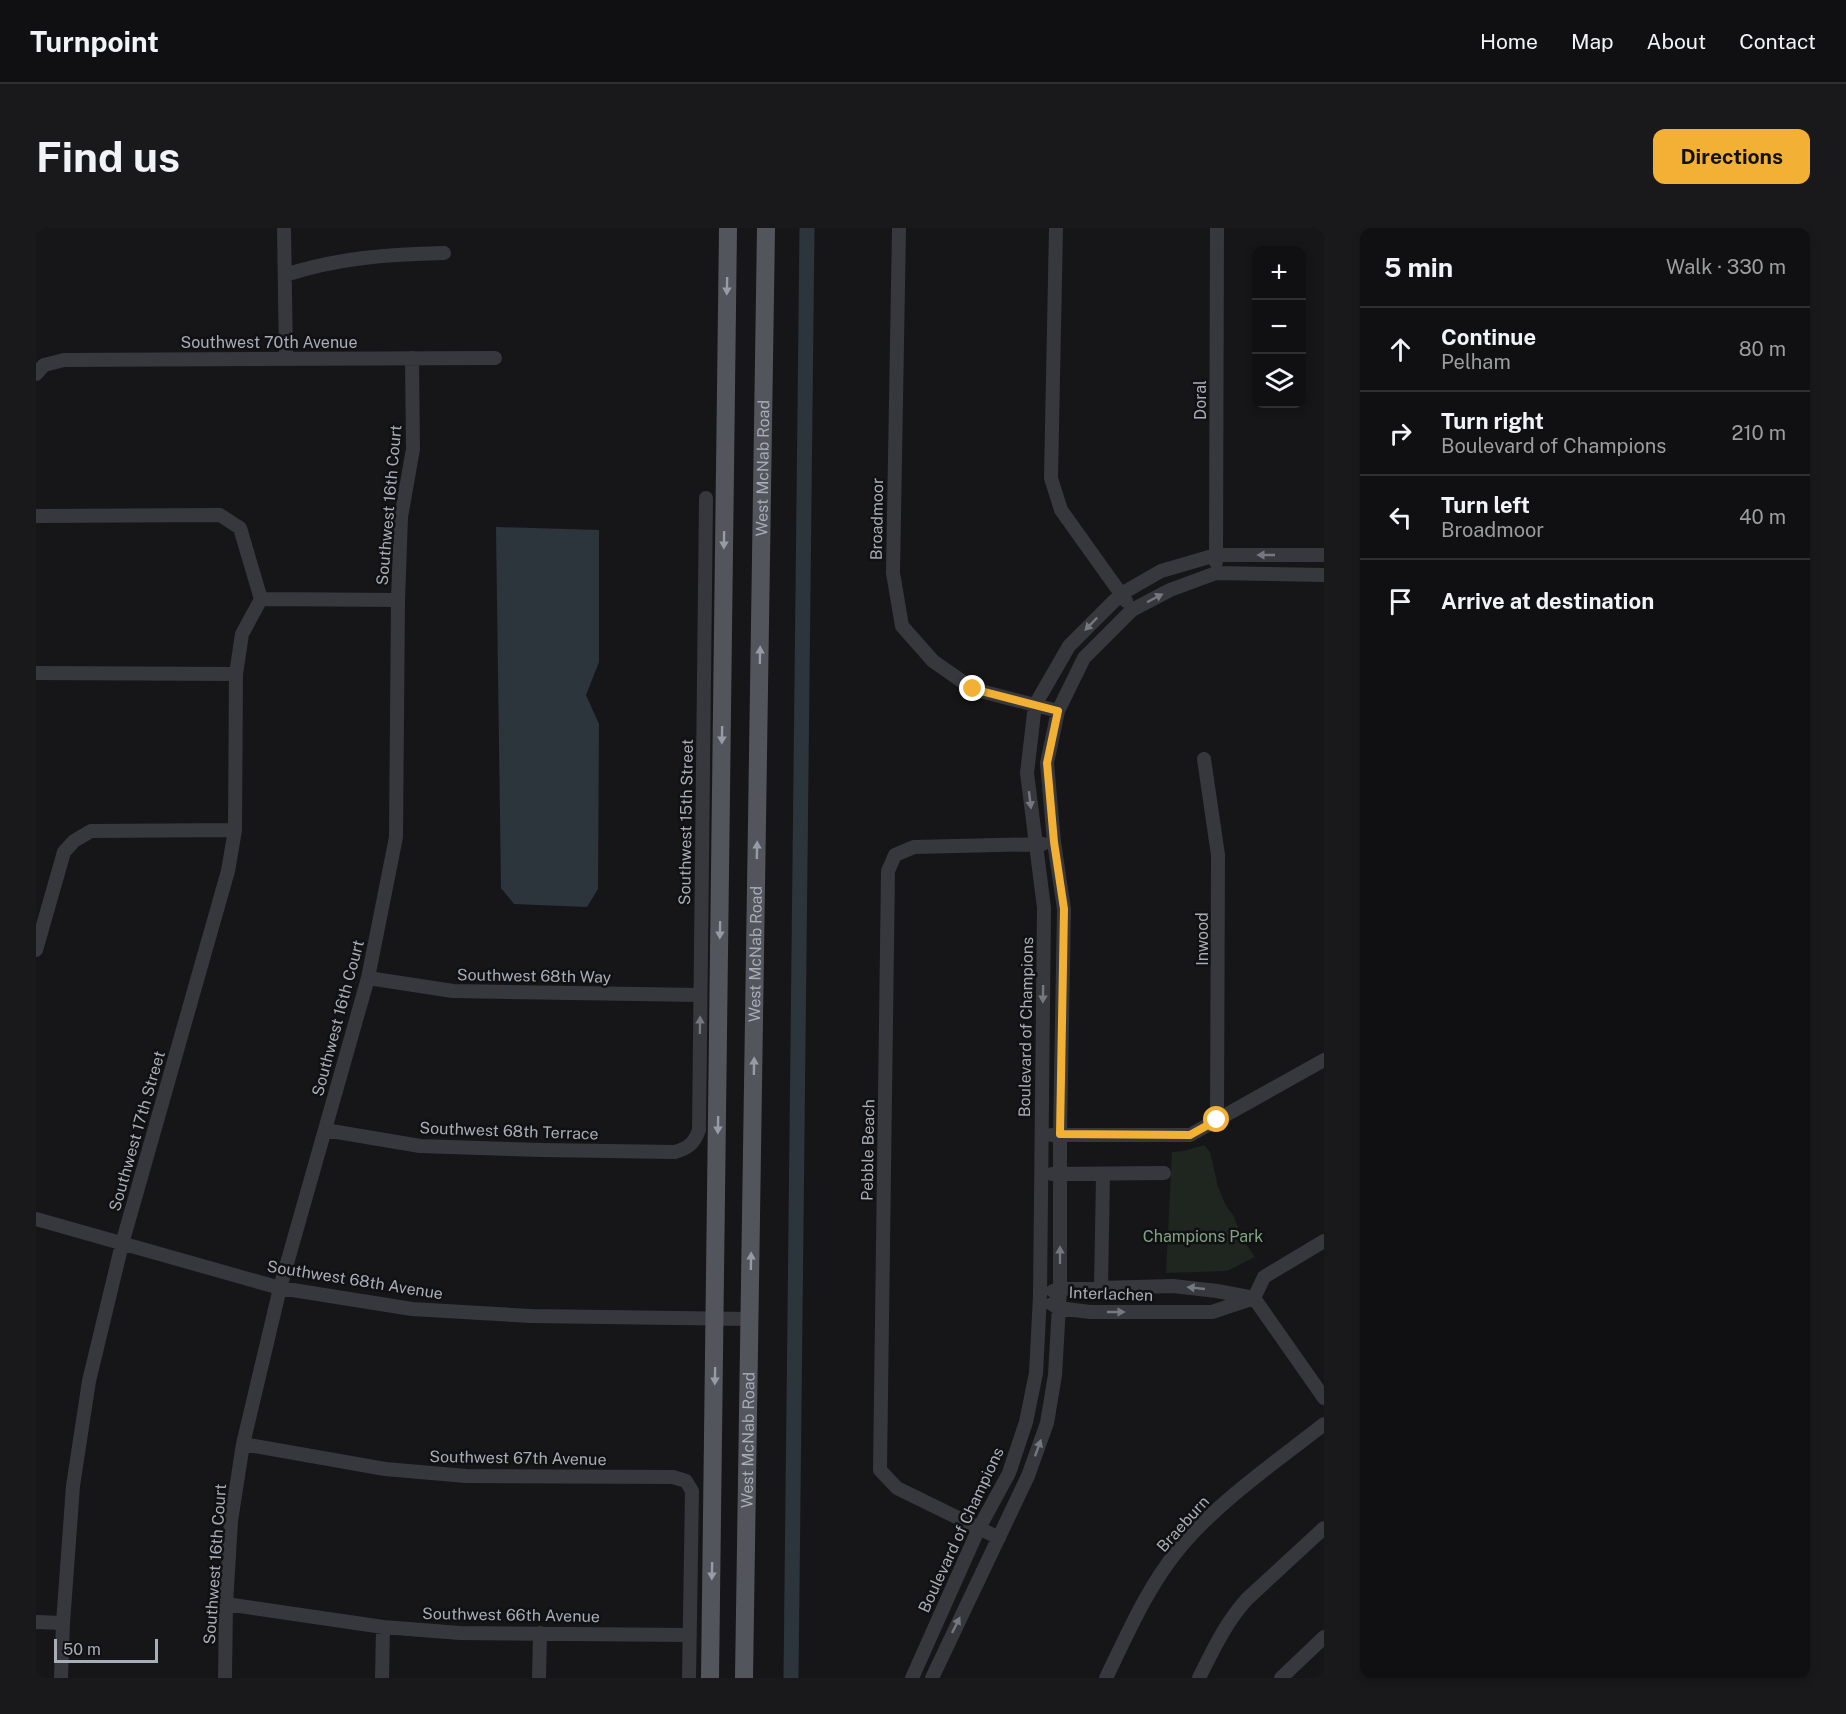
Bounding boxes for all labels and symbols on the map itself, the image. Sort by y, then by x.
one-way arrow [722,277,732,296]
street label: Southwest 70th Avenue [181,333,357,352]
street label: Doral [1191,380,1210,420]
street label: West McNab Road [752,400,773,536]
street label: Southwest 16th Court [373,424,405,586]
street label: Broadmoor [867,478,887,560]
one-way arrow [719,531,729,550]
one-way arrow [1256,550,1275,560]
one-way arrow [1146,593,1163,603]
one-way arrow [1085,616,1099,630]
one-way arrow [755,645,765,664]
route end [959,675,985,701]
one-way arrow [717,726,727,745]
street label: Southwest 15th Street [675,739,697,905]
one-way arrow [1026,790,1035,809]
one-way arrow [752,840,762,859]
street label: West McNab Road [744,886,766,1022]
street label: Inwood [1193,912,1212,966]
one-way arrow [715,921,725,940]
street label: Boulevard of Champions [1015,937,1037,1117]
street label: Southwest 16th Court [308,938,368,1098]
street label: Southwest 68th Way [457,965,612,987]
one-way arrow [1038,985,1048,1004]
one-way arrow [695,1016,705,1035]
street label: Southwest 17th Street [105,1049,169,1213]
one-way arrow [749,1056,759,1075]
street label: Pebble Beach [858,1099,878,1201]
route start [1203,1106,1229,1132]
one-way arrow [713,1116,723,1135]
street label: Southwest 68th Terrace [419,1118,599,1144]
park label: Champions Park [1143,1227,1263,1246]
one-way arrow [1055,1246,1065,1265]
one-way arrow [746,1251,756,1270]
street label: Southwest 68th Avenue [266,1257,444,1303]
street label: Interlachen [1068,1283,1154,1305]
one-way arrow [1187,1284,1206,1293]
one-way arrow [1106,1307,1125,1317]
one-way arrow [710,1367,720,1386]
street label: West McNab Road [737,1372,758,1508]
one-way arrow [1034,1439,1043,1457]
street label: Boulevard of Champions [914,1444,1008,1616]
street label: Southwest 67th Avenue [429,1447,607,1469]
street label: Southwest 16th Court [200,1483,230,1645]
street label: Braeburn [1153,1492,1213,1556]
one-way arrow [707,1562,717,1581]
street label: Southwest 66th Avenue [422,1604,600,1626]
one-way arrow [952,1616,961,1633]
scale bar [54,1636,158,1664]

